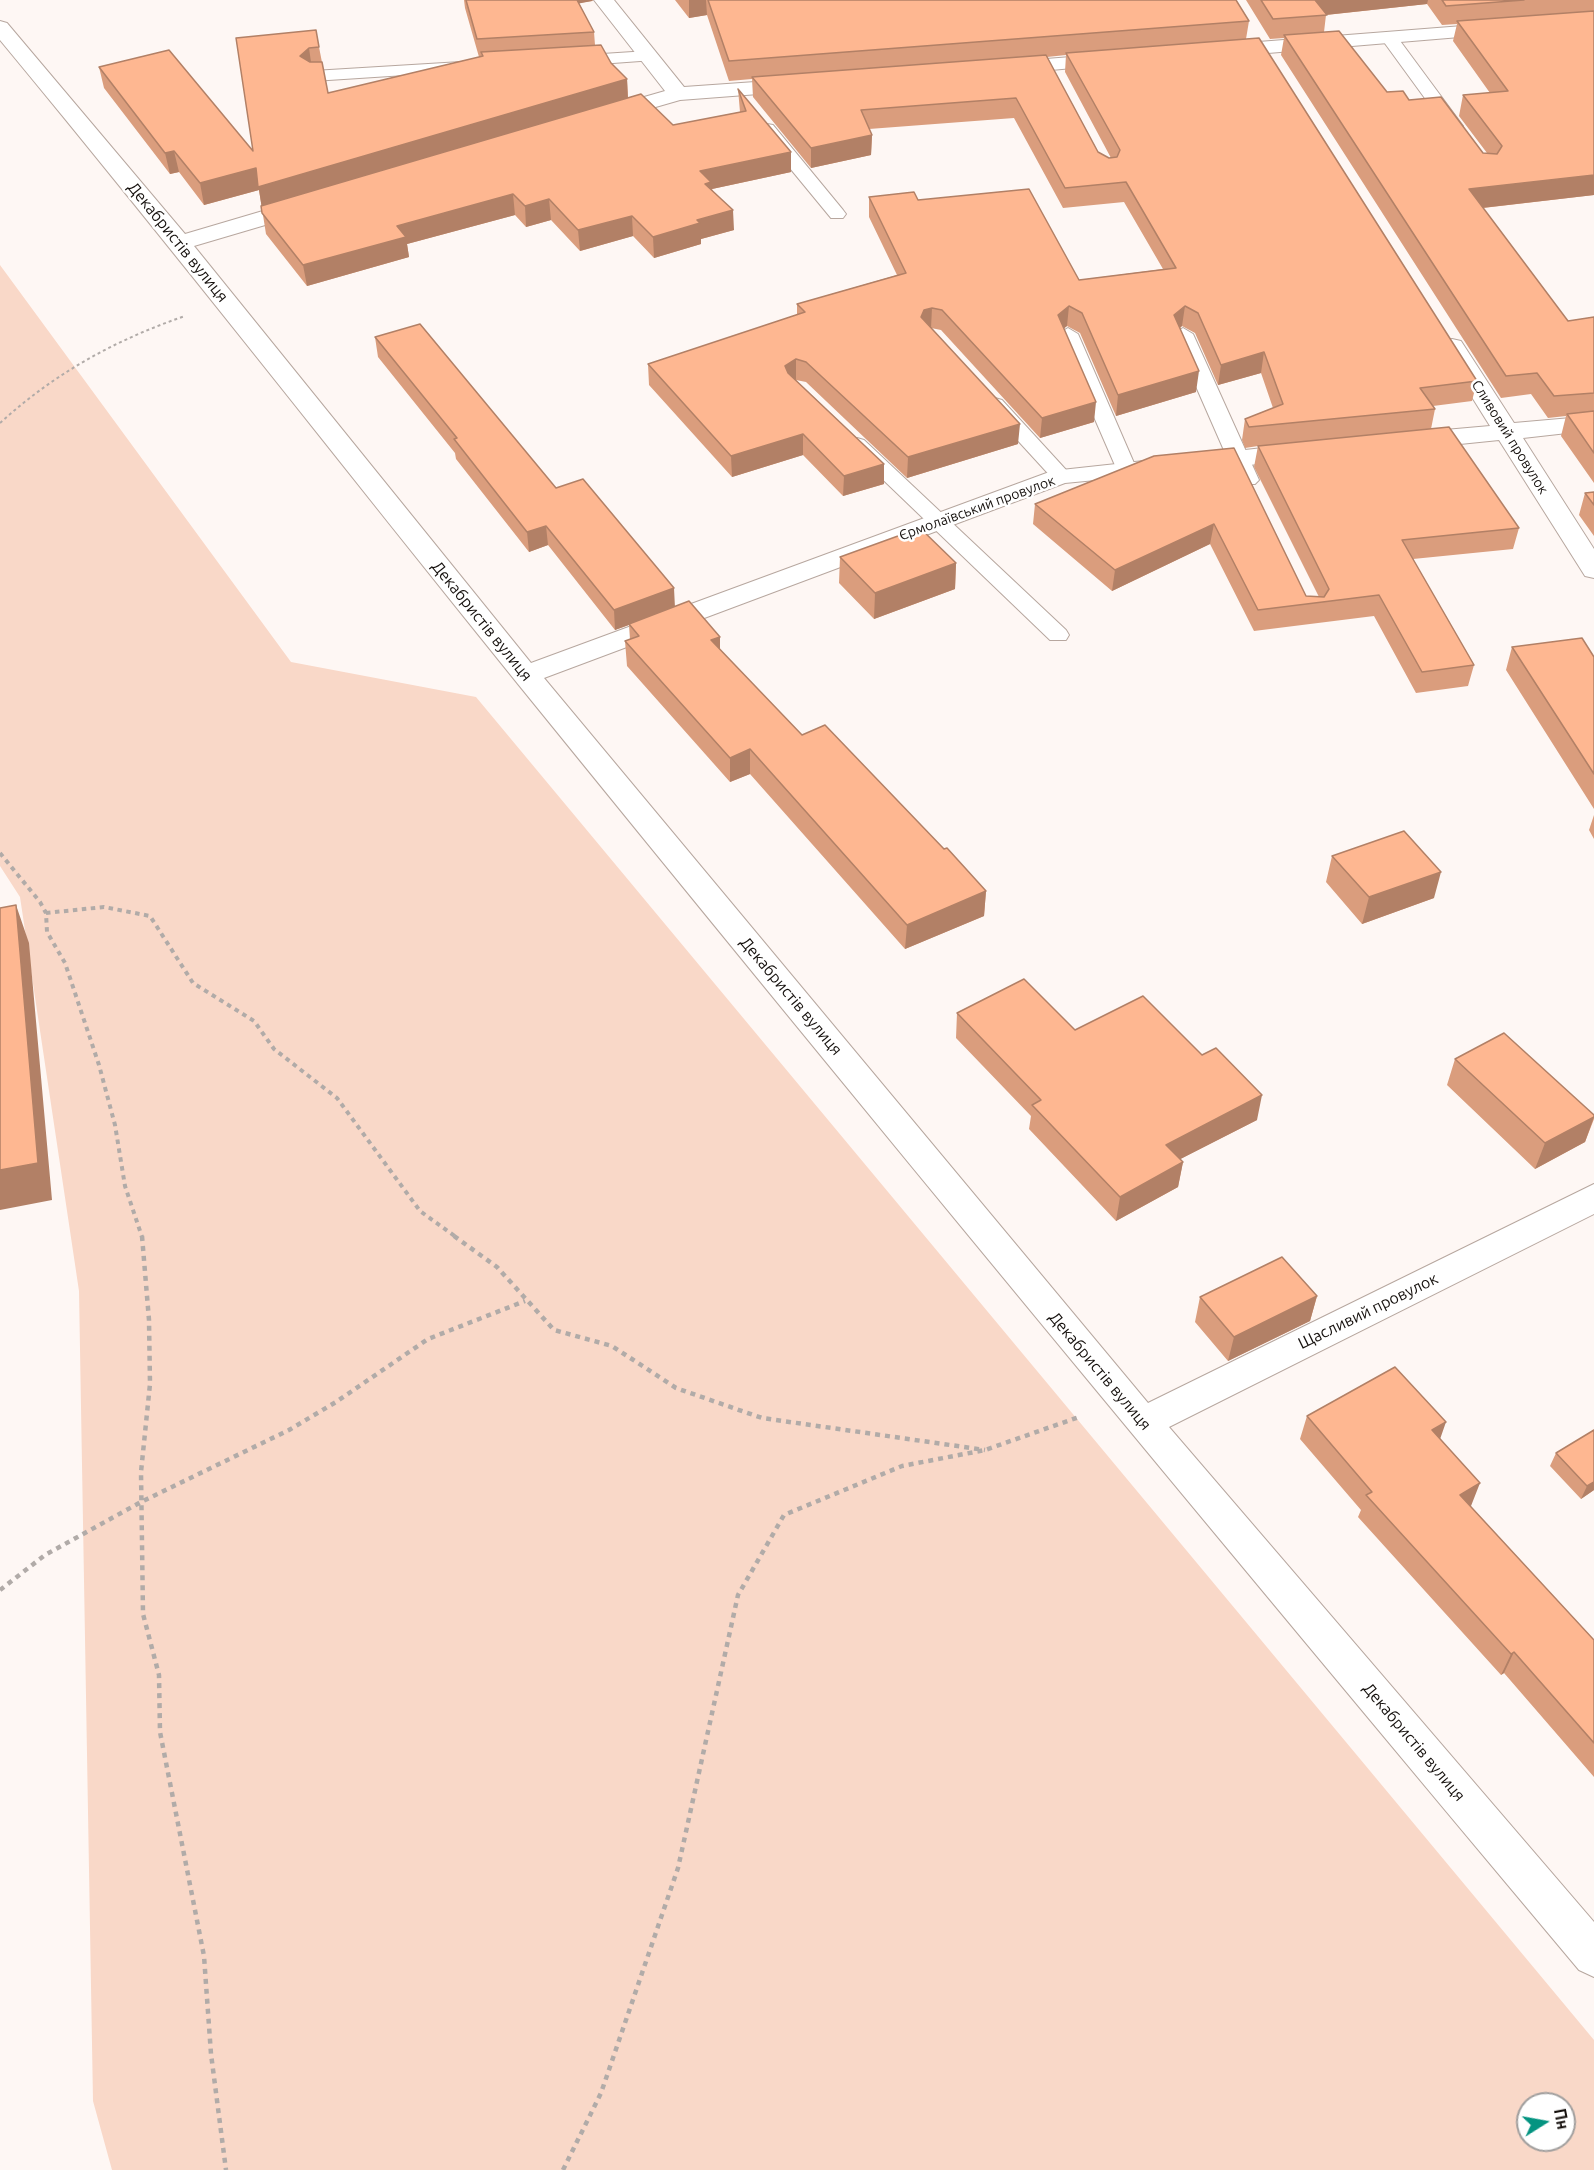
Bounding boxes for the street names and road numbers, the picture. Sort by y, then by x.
street label: Декабристів вулиця [124,178,232,306]
street label: Сливовий провулок [1468,377,1552,497]
street label: Єрмолаївський провулок [897,472,1057,544]
street label: Декабристів вулиця [428,557,536,685]
street label: Декабристів вулиця [736,933,846,1059]
street label: Щасливий провулок [1295,1269,1441,1353]
street label: Декабристів вулиця [1045,1308,1155,1434]
street label: Декабристів вулиця [1359,1679,1469,1805]

